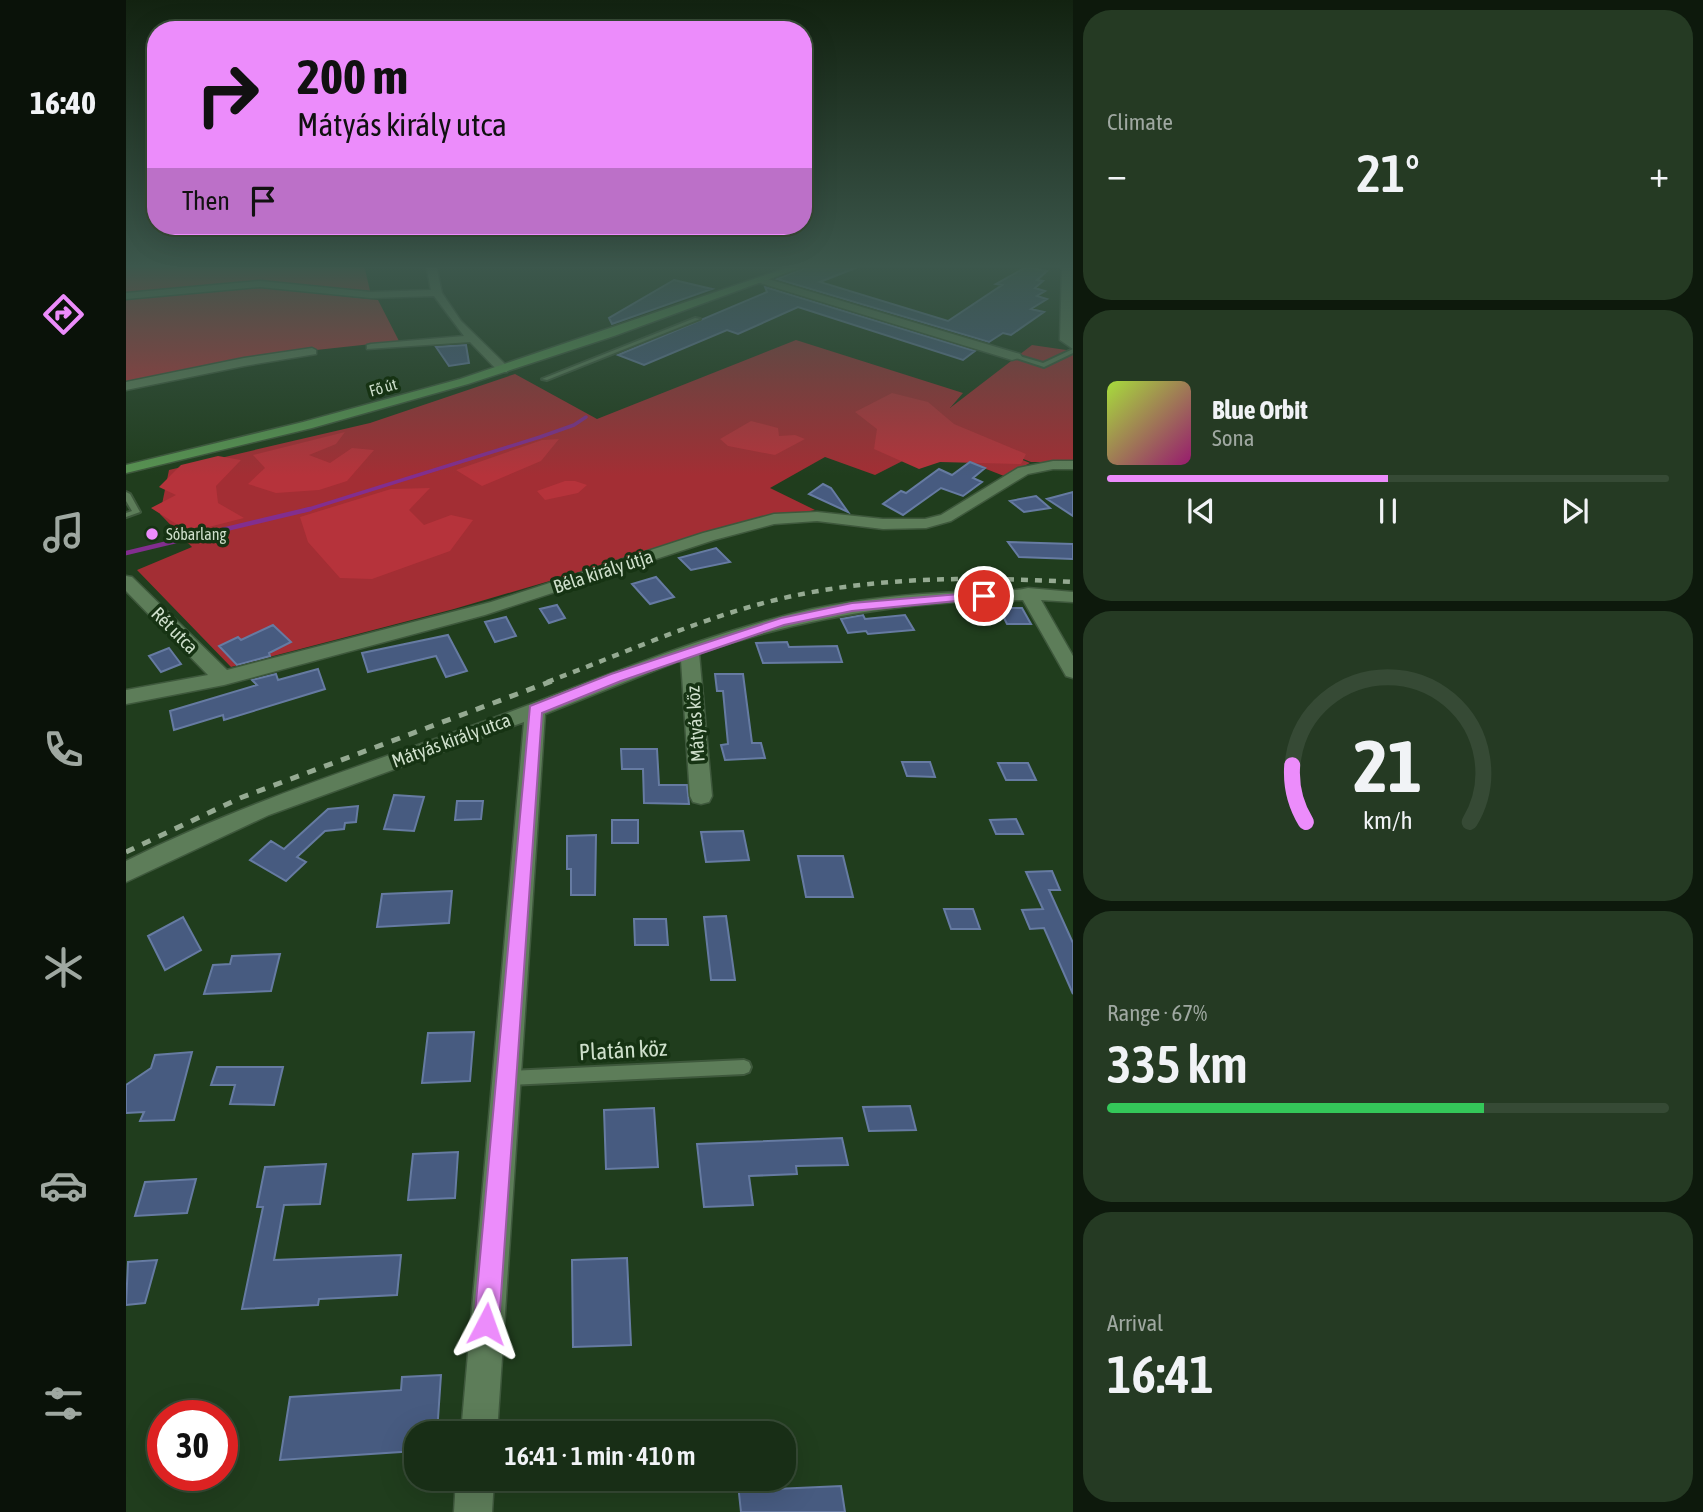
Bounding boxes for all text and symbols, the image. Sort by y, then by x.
text: 200 m [297,48,408,104]
icon: right [182,49,273,140]
text: 16:40 [30,84,96,121]
text: Mátyás király utca [297,106,507,143]
text: Climate [1107,109,1173,135]
text: 21° [1356,143,1420,203]
text: − [1107,152,1127,195]
text: + [1649,152,1669,195]
icon: arrive [244,182,282,220]
text: Then [182,186,230,216]
icon: directions [39,290,88,339]
street label: Fő út [367,374,399,400]
text: Blue Orbit [1212,395,1308,425]
text: Sona [1212,425,1254,451]
icon: previous [1182,492,1220,530]
icon: pause [1369,492,1407,530]
icon: next [1556,492,1594,530]
icon: music [39,508,88,557]
place label: Sóbarlang [166,525,226,544]
marker: Sóbarlang [144,526,160,542]
street label: Béla király útja [550,545,656,597]
pin [954,566,1014,626]
icon: arrive [965,577,1003,615]
street label: Rét utca [147,602,203,658]
street label: Mátyás köz [681,685,709,763]
street label: Mátyás király utca [389,708,513,772]
text: 21 [1354,724,1422,807]
icon: phone [39,725,88,774]
text: km/h [1363,806,1413,834]
icon: climate [39,943,88,992]
text: Range · 67% [1107,1000,1207,1026]
text: 335 km [1107,1034,1248,1094]
street label: Platán köz [578,1035,668,1065]
icon: car [39,1161,88,1210]
position arrow [449,1287,523,1361]
text: Arrival [1107,1310,1163,1336]
text: 16:41 [1107,1344,1214,1404]
icon: filters [39,1379,88,1428]
speed limit sign: 30 [147,1400,238,1491]
text: 16:41 · 1 min · 410 m [505,1441,695,1471]

